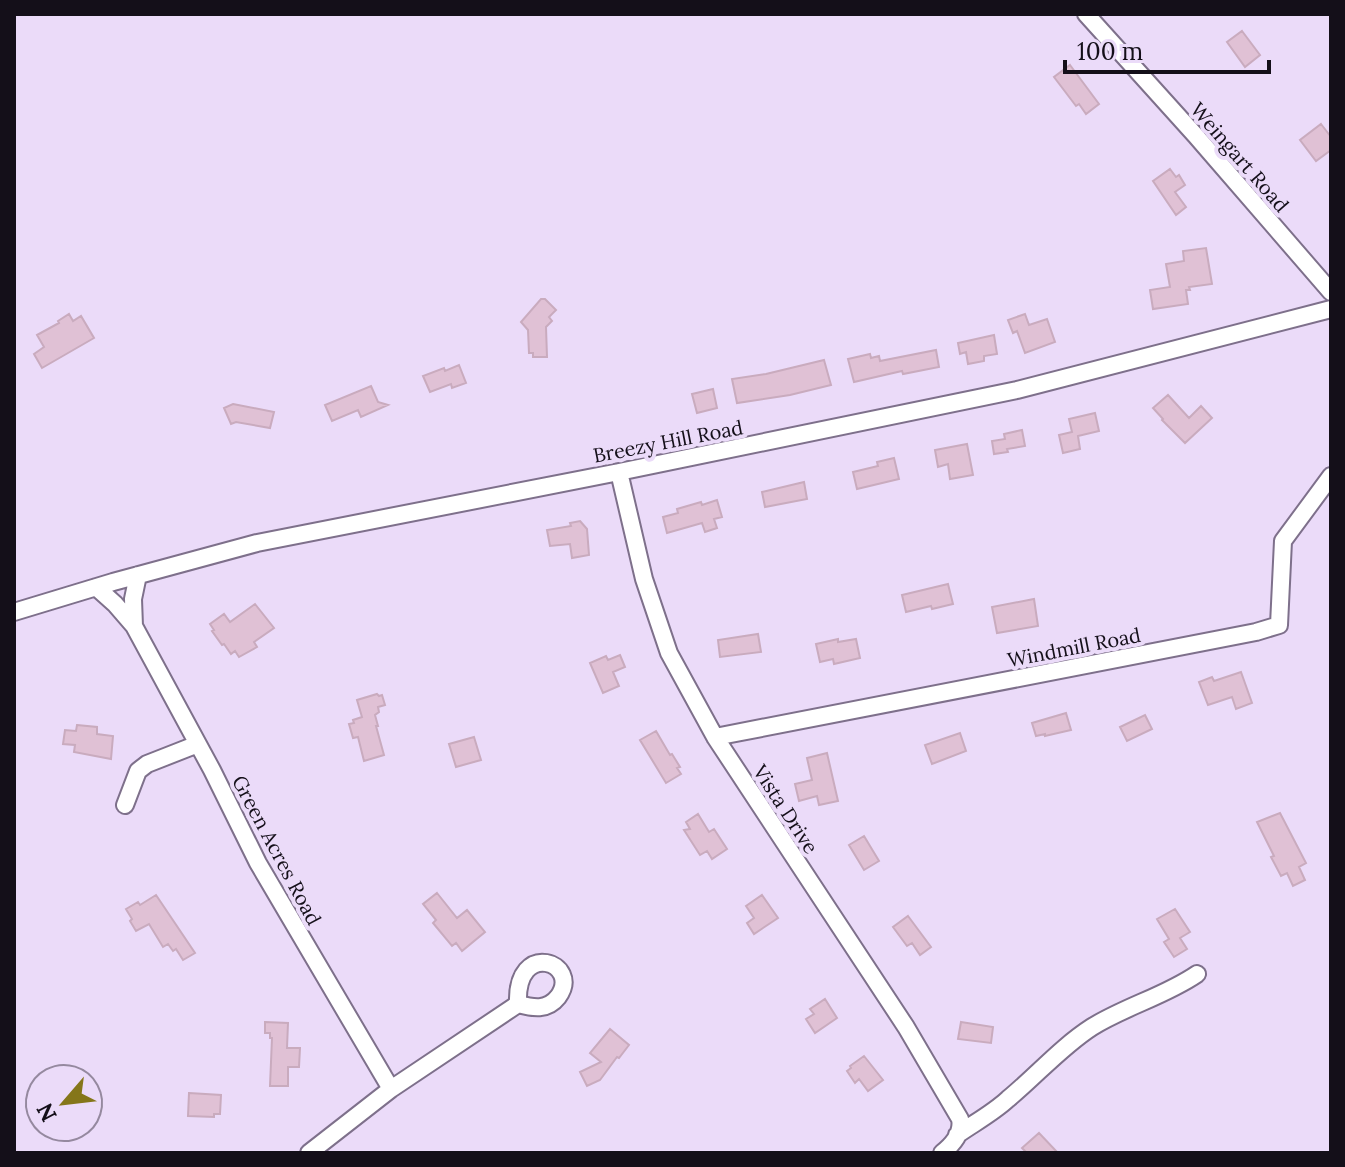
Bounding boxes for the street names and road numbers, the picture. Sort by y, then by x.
street label: Weingart Road [1186,97,1294,217]
street label: Breezy Hill Road [591,414,745,468]
street label: Windmill Road [1005,622,1143,672]
street label: Vista Drive [747,759,824,858]
street label: Green Acres Road [227,771,327,929]

